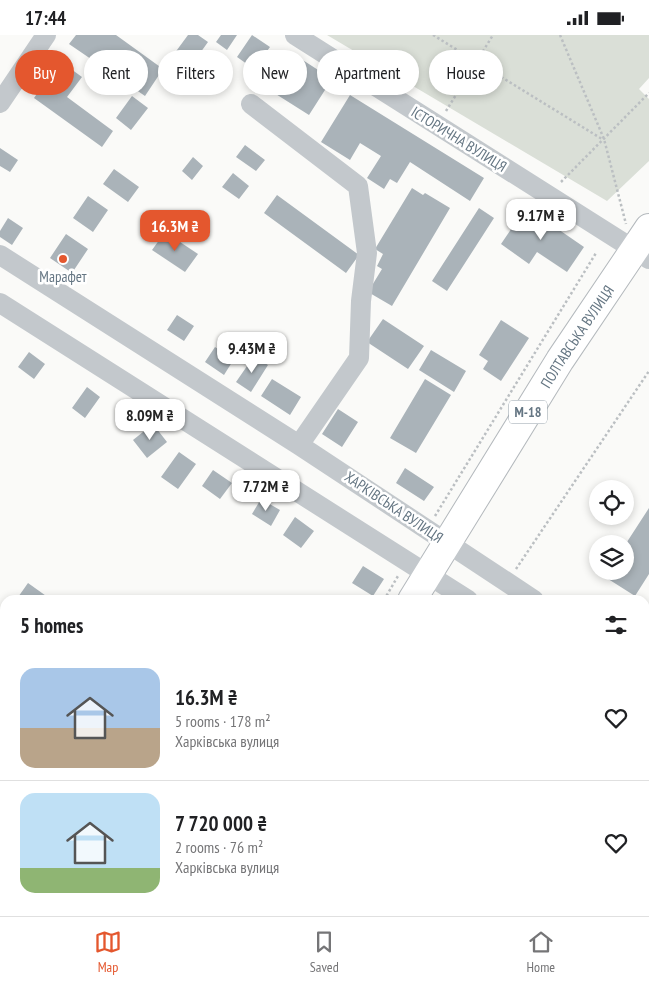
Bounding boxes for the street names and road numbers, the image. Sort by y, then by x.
street label: ІСТОРИЧНА ВУЛИЦЯ [408,102,510,176]
street label: ПОЛТАВСЬКА ВУЛИЦЯ [536,281,617,391]
road number: М-18 [509,401,547,423]
street label: ХАРКІВСЬКА ВУЛИЦЯ [341,467,447,547]

